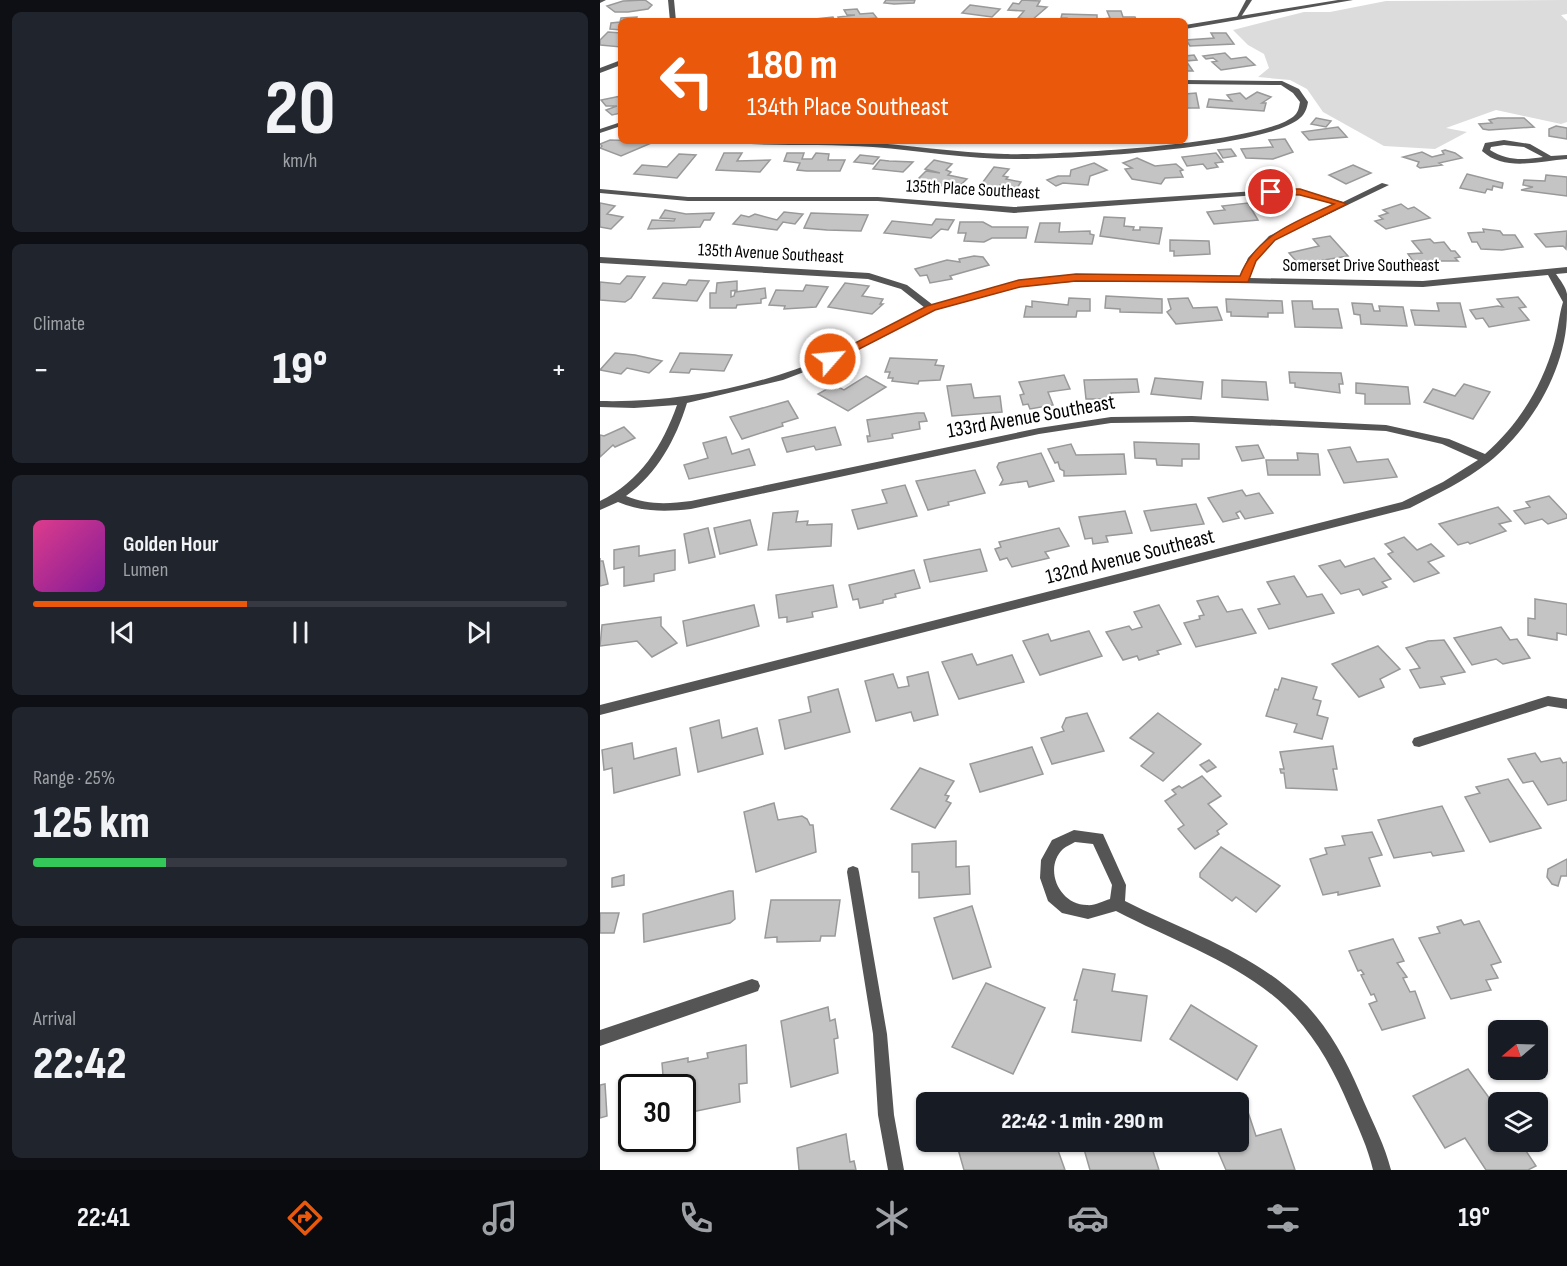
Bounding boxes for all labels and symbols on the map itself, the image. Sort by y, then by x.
pin [1245,166,1296,217]
street label: 135th Place Southeast [905,176,1041,204]
street label: 135th Avenue Southeast [698,239,845,268]
street label: Somerset Drive Southeast [1282,255,1440,276]
position arrow [798,327,862,391]
street label: 133rd Avenue Southeast [945,389,1117,444]
street label: 132nd Avenue Southeast [1043,523,1217,590]
north arrow [1488,1020,1548,1080]
speed limit sign: 30 [618,1074,696,1152]

